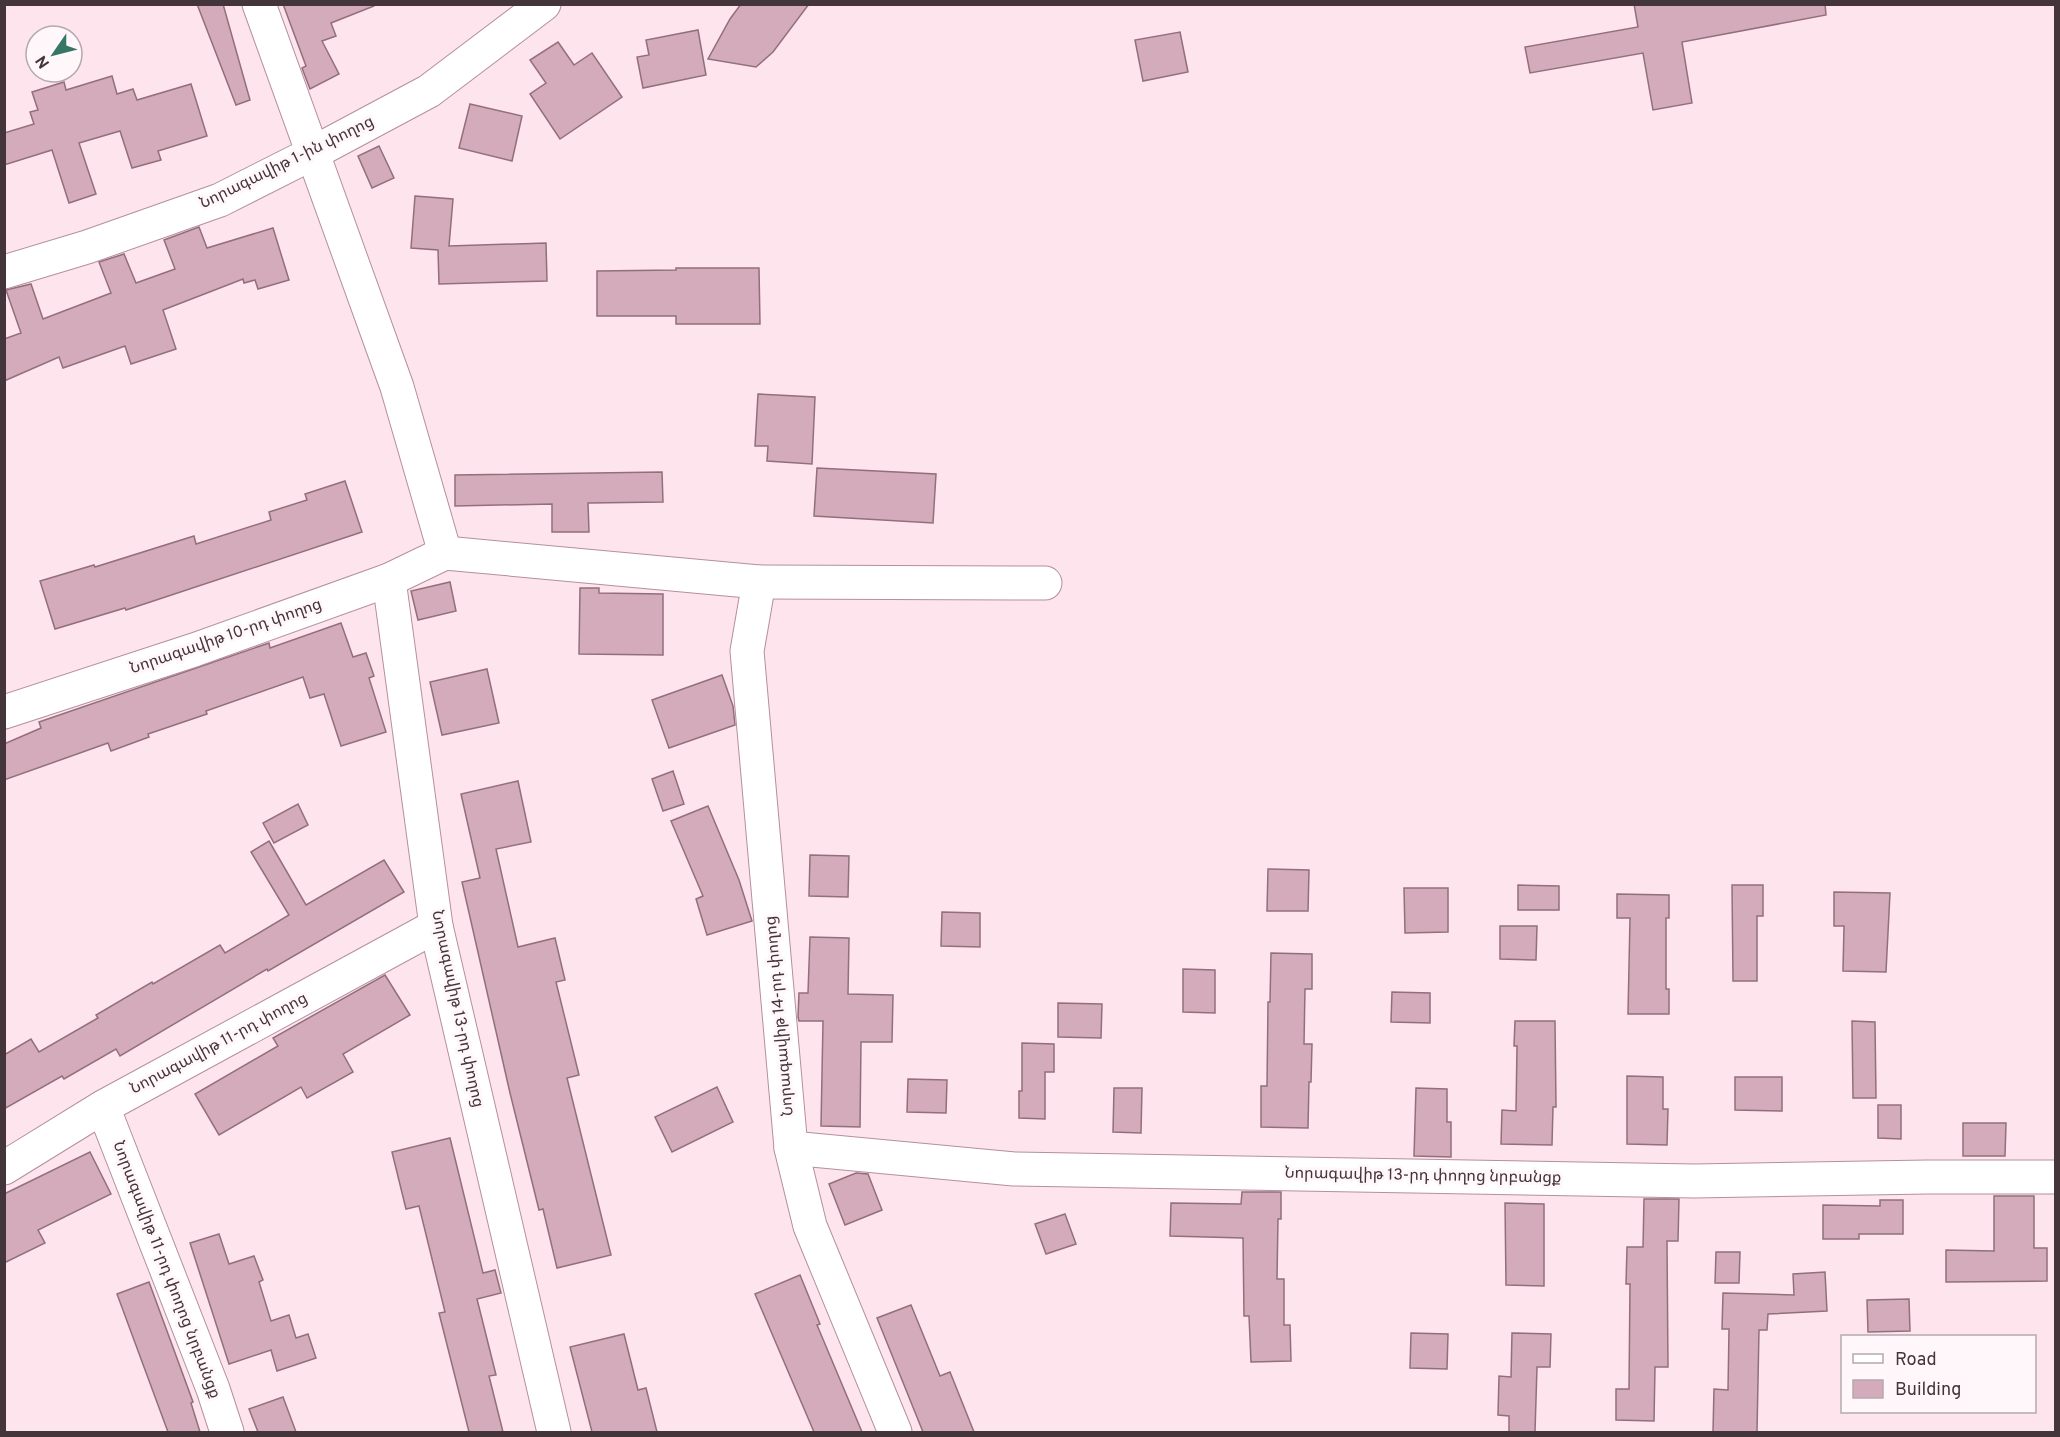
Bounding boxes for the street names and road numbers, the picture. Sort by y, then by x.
street label: Նորագավիթ 1-ին փողոց [197,112,377,214]
street label: Նորագավիթ 10-րդ փողոց [127,595,325,679]
street label: Նորագավիթ 13-րդ փողոց [426,909,488,1109]
street label: Նորագավիթ 14-րդ փողոց [761,915,799,1117]
street label: Նորագավիթ 11-րդ փողոց [127,989,311,1099]
street label: Նորագավիթ 11-րդ փողոց նրբանցք [108,1138,224,1402]
street label: Նորագավիթ 13-րդ փողոց նրբանցք [1284,1164,1562,1188]

